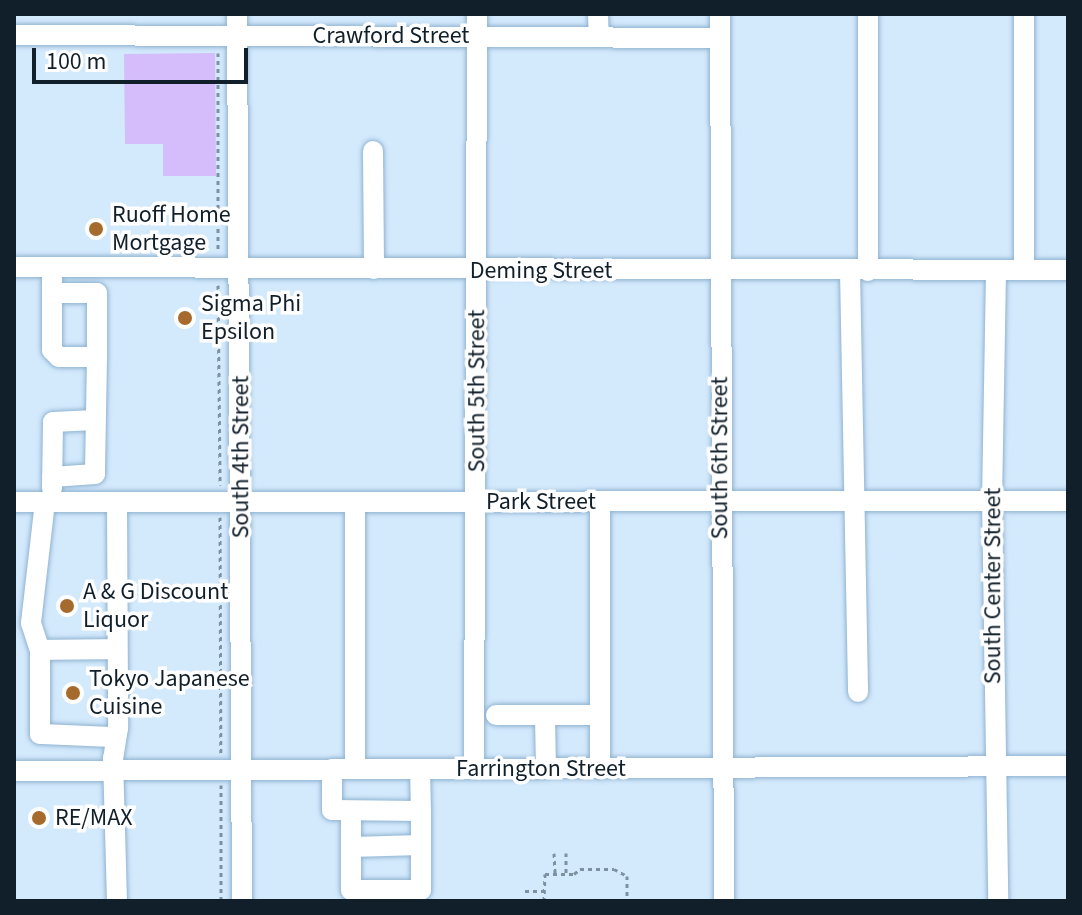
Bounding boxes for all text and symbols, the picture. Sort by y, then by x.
street label: Crawford Street [313,22,469,50]
scale bar [36,32,252,82]
text: 100 m [46,44,106,79]
place label: Ruoff Home Mortgage [112,201,231,257]
marker: Ruoff Home Mortgage [87,220,105,238]
street label: Deming Street [470,257,612,285]
place label: Sigma Phi Epsilon [201,290,301,346]
marker: Sigma Phi Epsilon [176,309,194,327]
street label: South 5th Street [463,310,491,472]
street label: South 4th Street [227,376,255,538]
street label: South 6th Street [706,377,734,539]
street label: Park Street [486,488,596,516]
street label: South Center Street [979,488,1007,684]
place label: A & G Discount Liquor [83,578,228,634]
marker: A & G Discount Liquor [58,597,76,615]
place label: Tokyo Japanese Cuisine [89,665,250,721]
marker: Tokyo Japanese Cuisine [64,684,82,702]
street label: Farrington Street [456,755,626,783]
place label: RE/MAX [55,804,133,832]
marker: RE/MAX [30,809,48,827]

